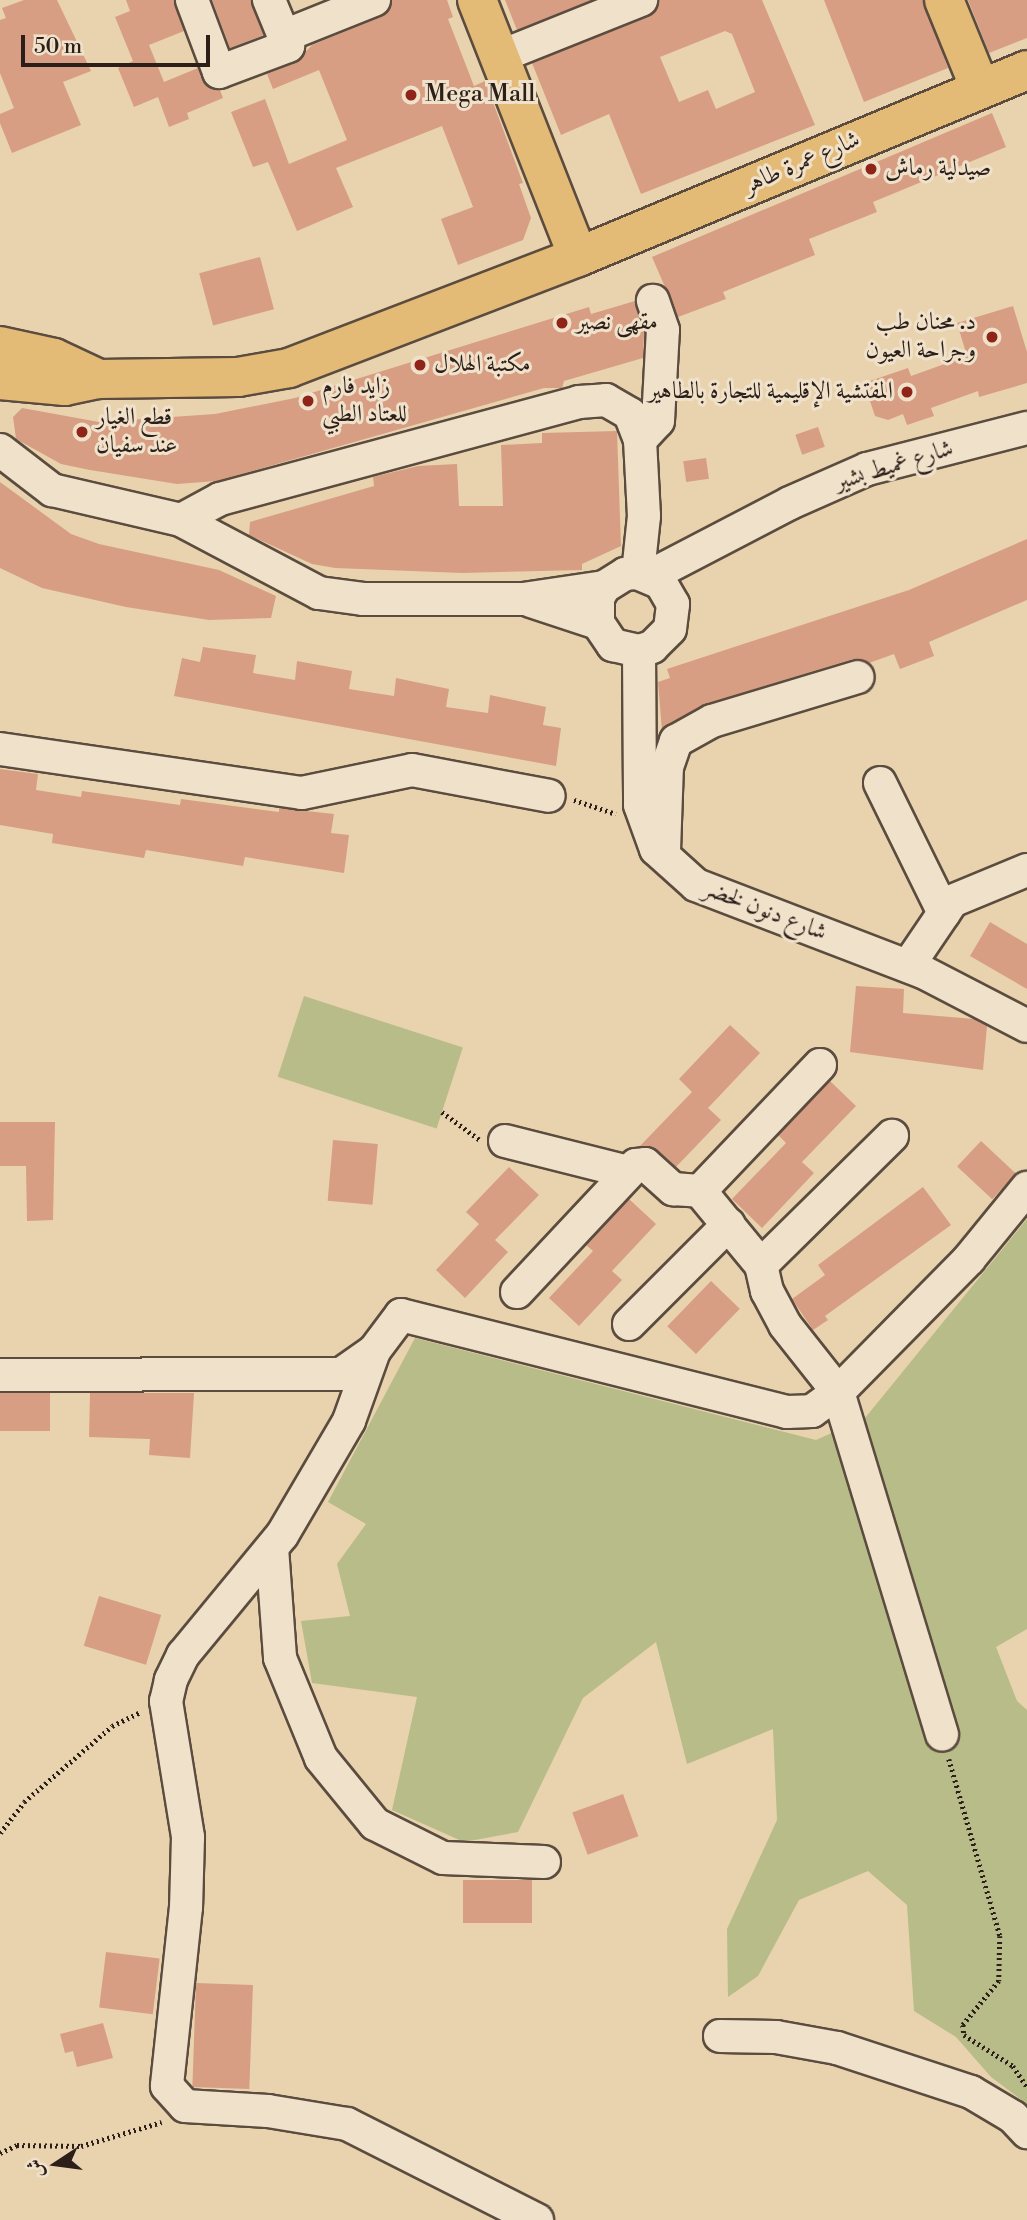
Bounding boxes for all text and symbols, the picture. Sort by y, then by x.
scale bar [24,21,214,65]
text: 50 m [34,34,82,60]
place label: Mega Mall [425,81,535,109]
marker: Mega Mall [403,87,419,103]
street label: شارع عمرة طاهر [739,126,865,200]
place label: صيدلية رماش [885,155,991,183]
marker: صيدلية رماش [863,161,879,177]
place label: مقهى نصير [576,309,658,337]
place label: د. محنان طب وجراحة العيون [865,309,976,365]
marker: مقهى نصير [554,315,570,331]
marker: د. محنان طب وجراحة العيون [982,327,1002,347]
place label: مكتبة الهلال [434,351,531,379]
marker: مكتبة الهلال [412,357,428,373]
place label: زايد فارم للعتاد الطبي [322,373,407,429]
place label: المفتشية الإقليمية للتجارة بالطاهير [648,378,893,406]
marker: المفتشية الإقليمية للتجارة بالطاهير [899,384,915,400]
marker: زايد فارم للعتاد الطبي [300,393,316,409]
place label: قطع الغيار عند سفيان [96,404,177,460]
marker: قطع الغيار عند سفيان [74,424,90,440]
street label: شارع غميط بشير [831,434,957,498]
street label: شارع دنون لخضر [699,874,831,948]
north arrow [21,2129,91,2199]
text: ش [22,2157,49,2181]

